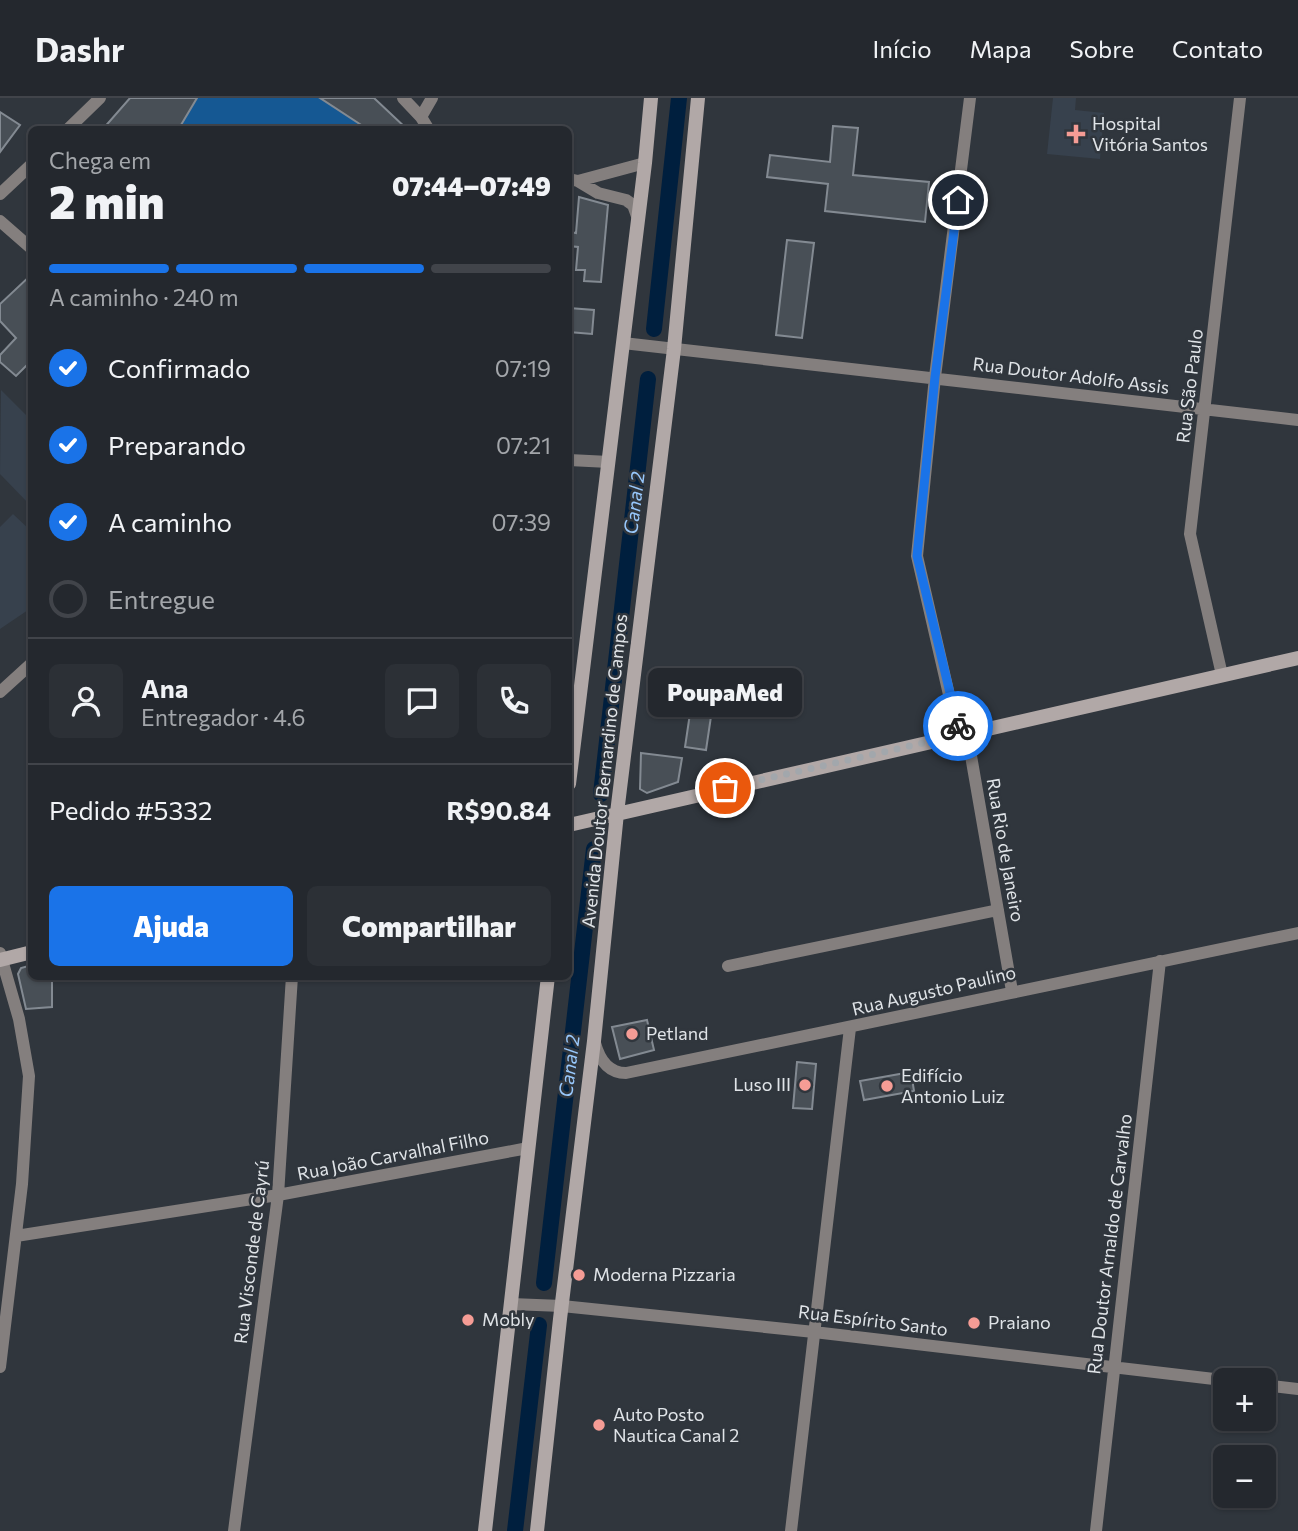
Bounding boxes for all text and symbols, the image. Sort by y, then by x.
text: Dashr [35,28,125,69]
text: Início [873,34,932,63]
text: Mapa [970,34,1032,63]
text: Sobre [1070,34,1134,63]
text: Contato [1172,34,1263,63]
place label: Hospital Vitória Santos [1092,112,1208,155]
marker: Hospital Vitória Santos [1066,124,1086,144]
text: Chega em [49,146,151,174]
text: 07:44–07:49 [392,170,551,201]
pin [928,170,988,230]
text: 2 min [49,172,165,228]
icon: home [939,181,977,219]
text: A caminho · 240 m [49,283,239,311]
street label: Rua São Paulo [1171,327,1207,444]
icon: check [49,349,87,387]
text: Confirmado [108,352,250,383]
street label: Rua Doutor Adolfo Assis [972,352,1171,398]
text: 07:19 [495,354,551,382]
icon: check [49,426,87,464]
text: Preparando [108,429,246,460]
text: 07:21 [496,431,551,459]
water label: Canal 2 [618,470,649,535]
icon: check [49,503,87,541]
text: A caminho [108,506,232,537]
text: 07:39 [491,508,551,536]
text: Entregue [108,583,215,614]
street label: Avenida Doutor Bernardino de Campos [577,613,631,929]
button: person [49,664,123,738]
button: chat [385,664,459,738]
button: phone [477,664,551,738]
callout: PoupaMed [648,669,802,718]
text: Ana [141,672,188,703]
text: PoupaMed [667,678,783,706]
courier [923,691,993,761]
text: Entregador · 4.6 [141,703,306,731]
icon: bike [939,707,977,745]
pin [695,758,755,818]
icon: bag [706,769,744,807]
street label: Rua Rio de Janeiro [982,776,1029,924]
text: Pedido #5332 [49,794,212,825]
text: R$90.84 [447,794,551,825]
button: Ajuda [49,886,293,966]
button: Compartilhar [307,886,551,966]
street label: Rua Augusto Paulino [850,960,1018,1020]
place label: Petland [646,1022,708,1044]
marker: Petland [624,1026,640,1042]
water label: Canal 2 [553,1033,584,1098]
place label: Edifício Antonio Luiz [901,1064,1005,1107]
place label: Luso III [733,1073,791,1095]
marker: Luso III [797,1077,813,1093]
marker: Edifício Antonio Luiz [879,1078,895,1094]
street label: Rua Doutor Arnaldo de Carvalho [1082,1112,1136,1375]
street label: Rua João Carvalhal Filho [295,1126,490,1184]
street label: Rua Visconde de Cayrú [229,1159,273,1345]
place label: Moderna Pizzaria [593,1263,736,1285]
marker: Moderna Pizzaria [571,1267,587,1283]
street label: Rua Espírito Santo [797,1300,949,1340]
place label: Mobly [482,1308,534,1330]
place label: Praiano [988,1311,1051,1333]
marker: Mobly [460,1312,476,1328]
marker: Praiano [966,1315,982,1331]
map controls [1213,1368,1276,1508]
button: + [1213,1368,1276,1431]
place label: Auto Posto Nautica Canal 2 [613,1403,739,1446]
marker: Auto Posto Nautica Canal 2 [591,1417,607,1433]
button: − [1213,1445,1276,1508]

